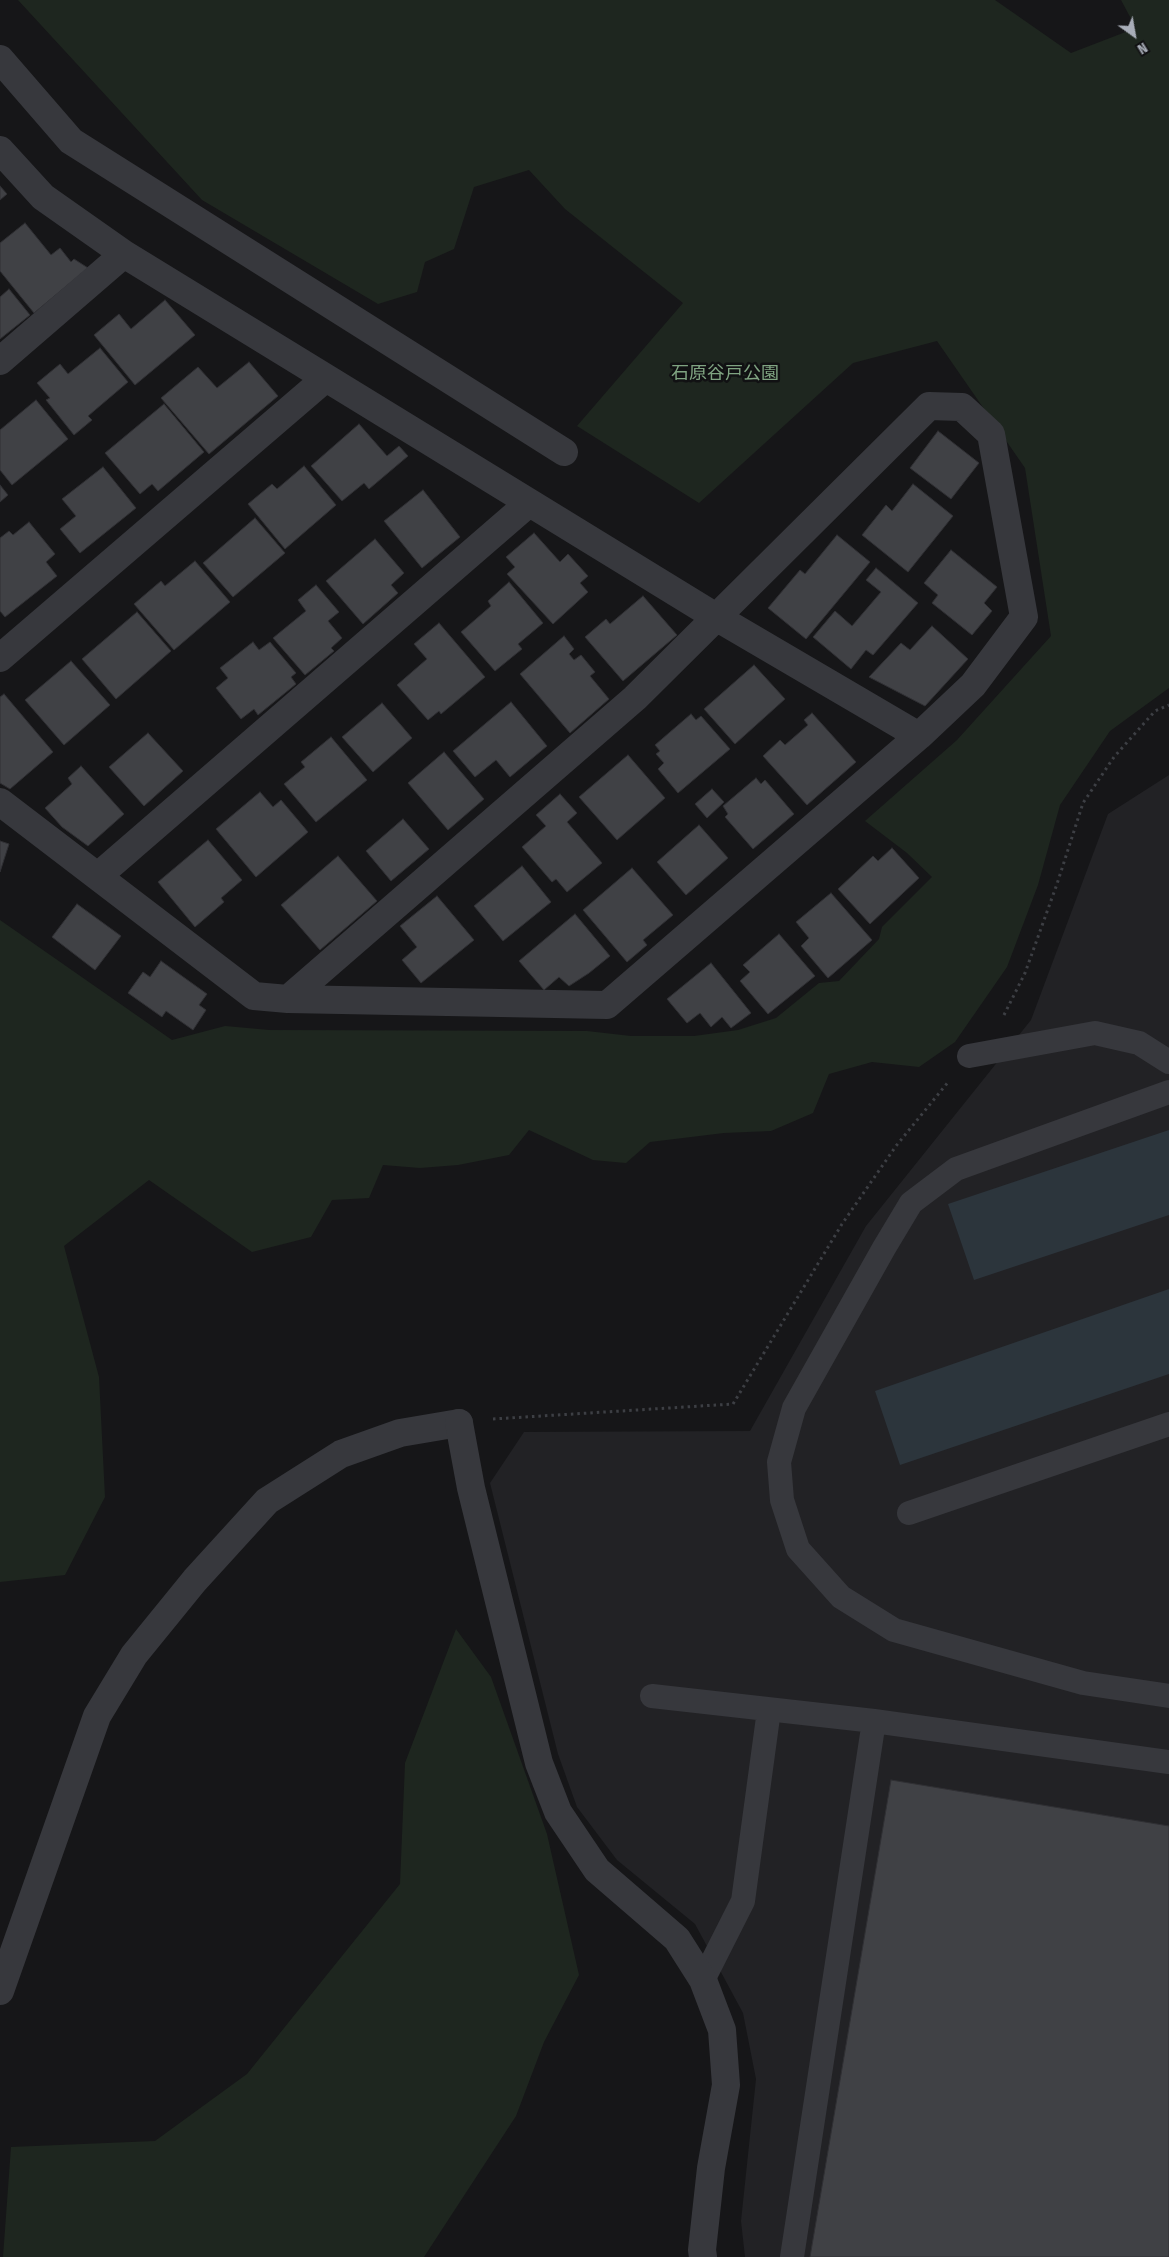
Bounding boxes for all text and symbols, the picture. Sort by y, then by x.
north arrow [1109,10,1159,60]
text: N [1134,39,1150,58]
park label: 石原谷戸公園 [671,363,779,385]

